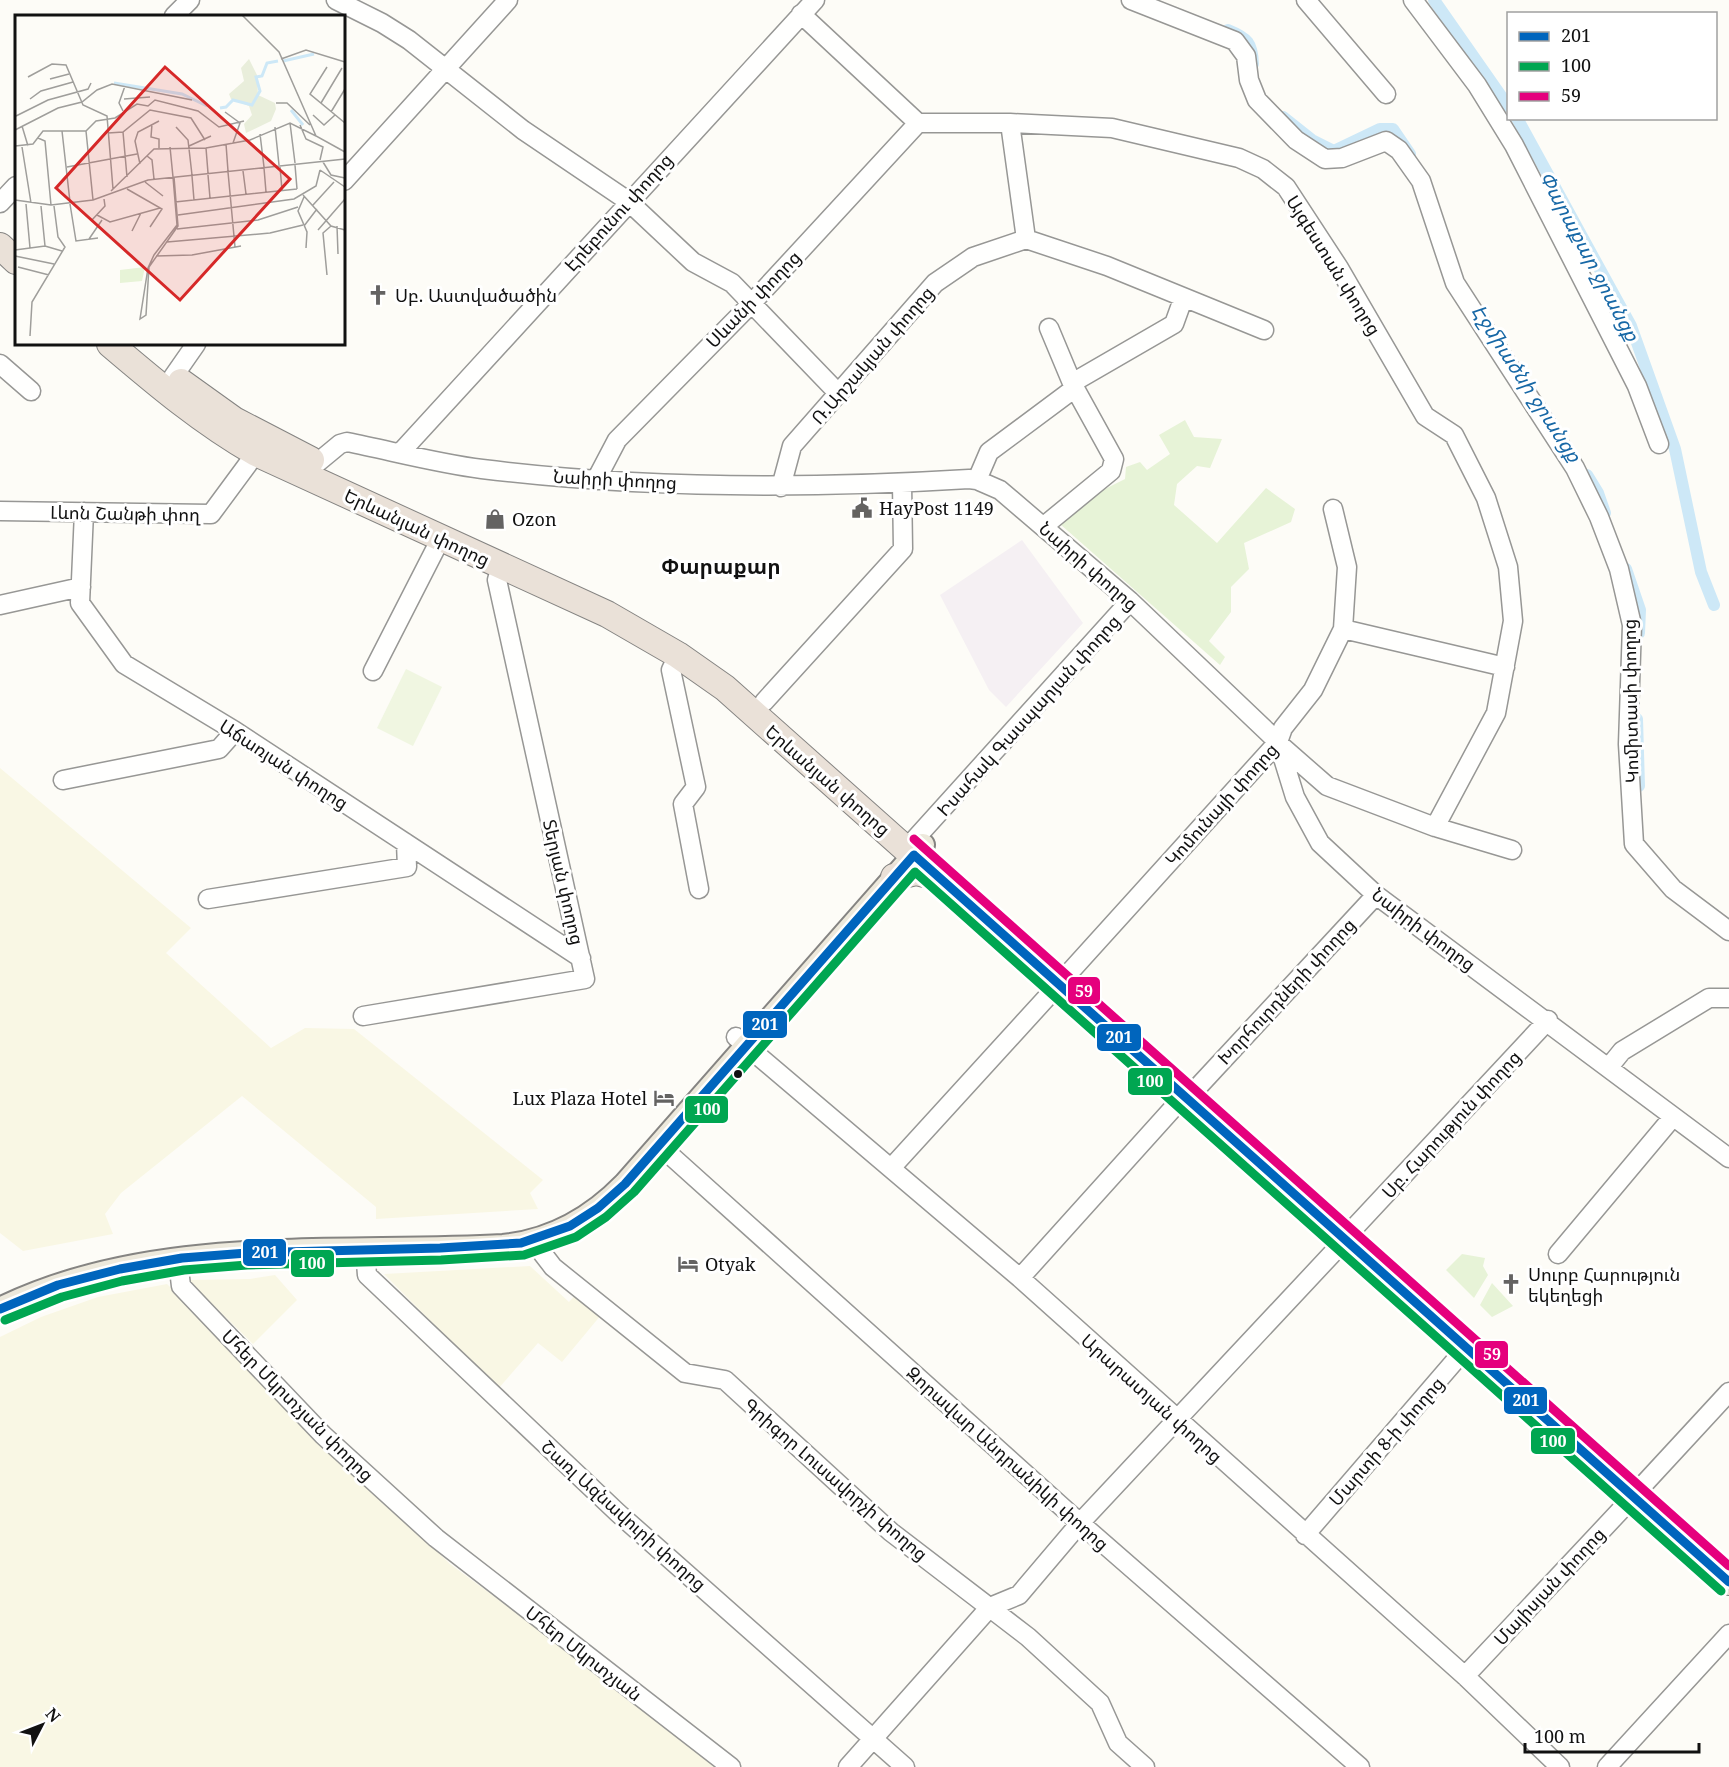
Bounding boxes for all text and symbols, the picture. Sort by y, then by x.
legend [1507,12,1717,120]
inset map [15,15,345,345]
text: 201 [1561,23,1591,47]
text: 100 [1561,53,1591,77]
text: 59 [1561,83,1581,107]
street label: Էրեբունու փողոց [559,148,677,276]
water label: Փարաքար ջրանցք [1534,166,1647,347]
street label: Այգեստան փողոց [1281,190,1387,340]
street label: Սևանի փողոց [700,245,806,353]
street label: Ռ.Արշակյան փողոց [805,281,939,429]
church icon: Սբ. Աստվածածին [366,283,390,307]
place label: Սբ. Աստվածածին [395,283,557,307]
water label: Էջմիածնի ջրանցք [1466,299,1589,468]
street label: Նաիրի փողոց [552,464,678,494]
street label: Երևանյան փողոց [340,483,494,571]
public building icon: HayPost 1149 [850,496,874,520]
place label: HayPost 1149 [879,496,994,520]
street label: Լևոն Շանթի փող [50,500,201,526]
shop icon: Ozon [483,507,507,531]
place label: Ozon [512,507,557,531]
street label: Նաիրի փողոց [1034,516,1144,616]
district label: Փարաքար [661,552,781,580]
street label: Իսահակ Գասպարյան փողոց [931,609,1125,821]
street label: Կոմիտասի փողոց [1617,619,1643,783]
street label: Աճառյան փողոց [215,713,353,815]
street label: Երևանյան փողոց [760,719,896,841]
street label: Կոմունայի փողոց [1159,737,1283,871]
street label: Տերյան փողոց [538,817,590,947]
street label: Նաիրի փողոց [1367,882,1481,976]
street label: Խորհուրդների փողոց [1212,913,1360,1069]
line badge: 59 [1067,976,1101,1005]
text: 59 [1075,980,1093,1002]
line badge: 201 [742,1010,788,1039]
text: 201 [751,1013,779,1035]
line badge: 201 [1096,1023,1142,1052]
text: 201 [1105,1026,1133,1048]
street label: Սբ. Հարություն փողոց [1376,1045,1526,1203]
line badge: 100 [1127,1067,1173,1096]
unlabelled marker [732,1068,744,1080]
text: 100 [1136,1070,1164,1092]
place label: Lux Plaza Hotel [512,1086,647,1110]
hotel icon: Lux Plaza Hotel [652,1086,676,1110]
line badge: 100 [684,1095,729,1124]
text: 100 [693,1098,721,1120]
line badge: 201 [242,1238,287,1267]
text: 201 [251,1241,279,1263]
line badge: 100 [290,1249,335,1278]
text: 100 [298,1252,326,1274]
hotel icon: Otyak [676,1252,700,1276]
place label: Otyak [705,1252,756,1276]
place label: Սուրբ Հարություն եկեղեցի [1528,1262,1680,1307]
church icon: Սուրբ Հարություն եկեղեցի [1499,1272,1523,1296]
street label: Մհեր Մկրտչյան փողոց [217,1324,379,1486]
street label: Արարատյան փողոց [1076,1328,1228,1468]
line badge: 59 [1474,1340,1509,1369]
text: 59 [1483,1343,1501,1365]
street label: Զորավար Անդրանիկի փողոց [902,1361,1114,1555]
street label: Մարտի 8-ի փողոց [1323,1371,1449,1511]
line badge: 201 [1503,1386,1548,1415]
text: 201 [1512,1389,1540,1411]
street label: Գրիգոր Լուսավորչի փողոց [739,1392,933,1566]
line badge: 100 [1530,1427,1576,1455]
text: 100 [1539,1430,1567,1452]
street label: Շառլ Ազնավուրի փողոց [536,1434,712,1596]
street label: Մայիսյան փողոց [1488,1522,1610,1650]
street label: Մհեր Մկրտչյան [521,1600,647,1706]
north arrow [12,1695,72,1755]
text: N [41,1703,66,1727]
scale bar [1525,1716,1699,1754]
text: 100 m [1534,1724,1586,1748]

